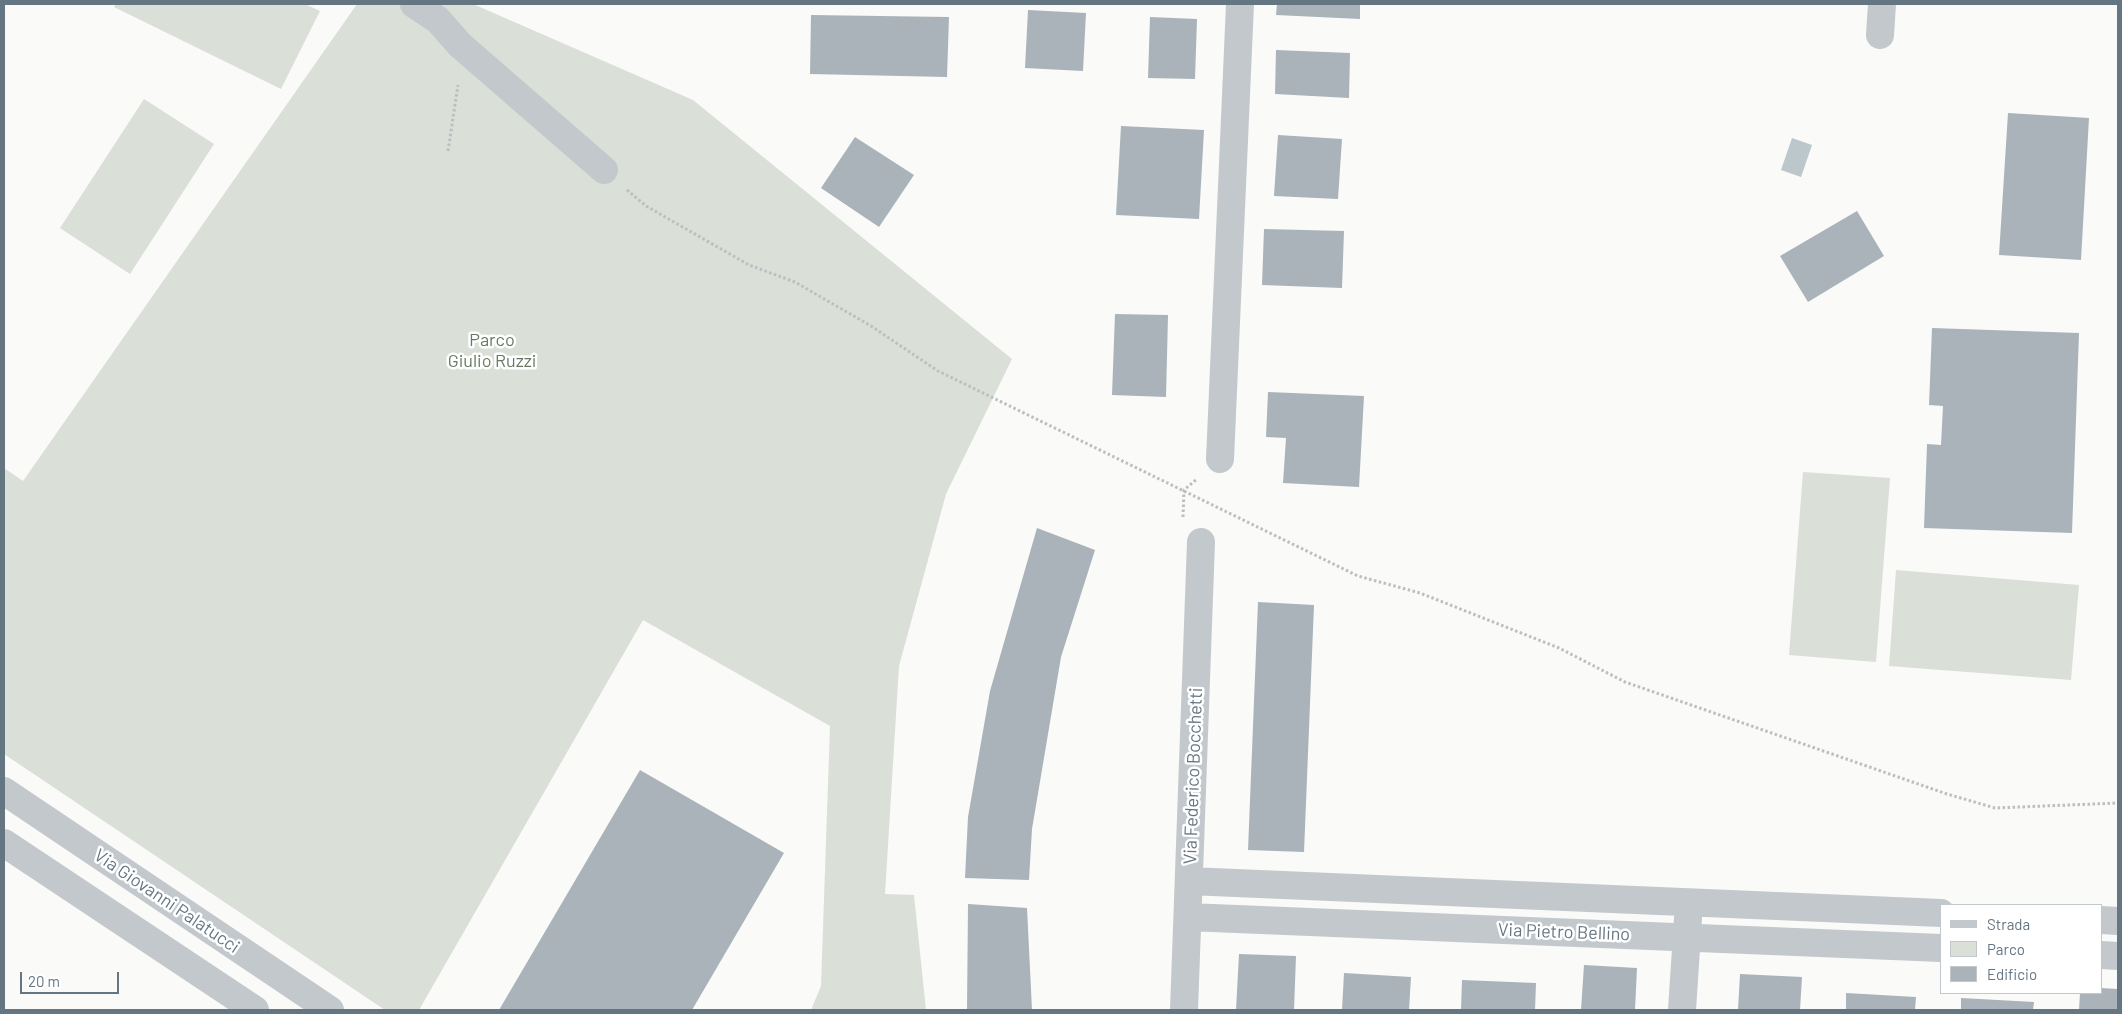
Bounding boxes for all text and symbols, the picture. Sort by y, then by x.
park label: Parco Giulio Ruzzi [448,329,536,372]
street label: Via Federico Bocchetti [1179,687,1207,865]
street label: Via Giovanni Palatucci [90,844,244,958]
legend [1940,904,2102,994]
text: Strada [1987,915,2030,933]
street label: Via Pietro Bellino [1498,919,1630,945]
text: Parco [1987,940,2025,958]
scale bar [22,962,121,994]
text: Edificio [1987,965,2037,983]
text: 20 m [28,972,60,990]

